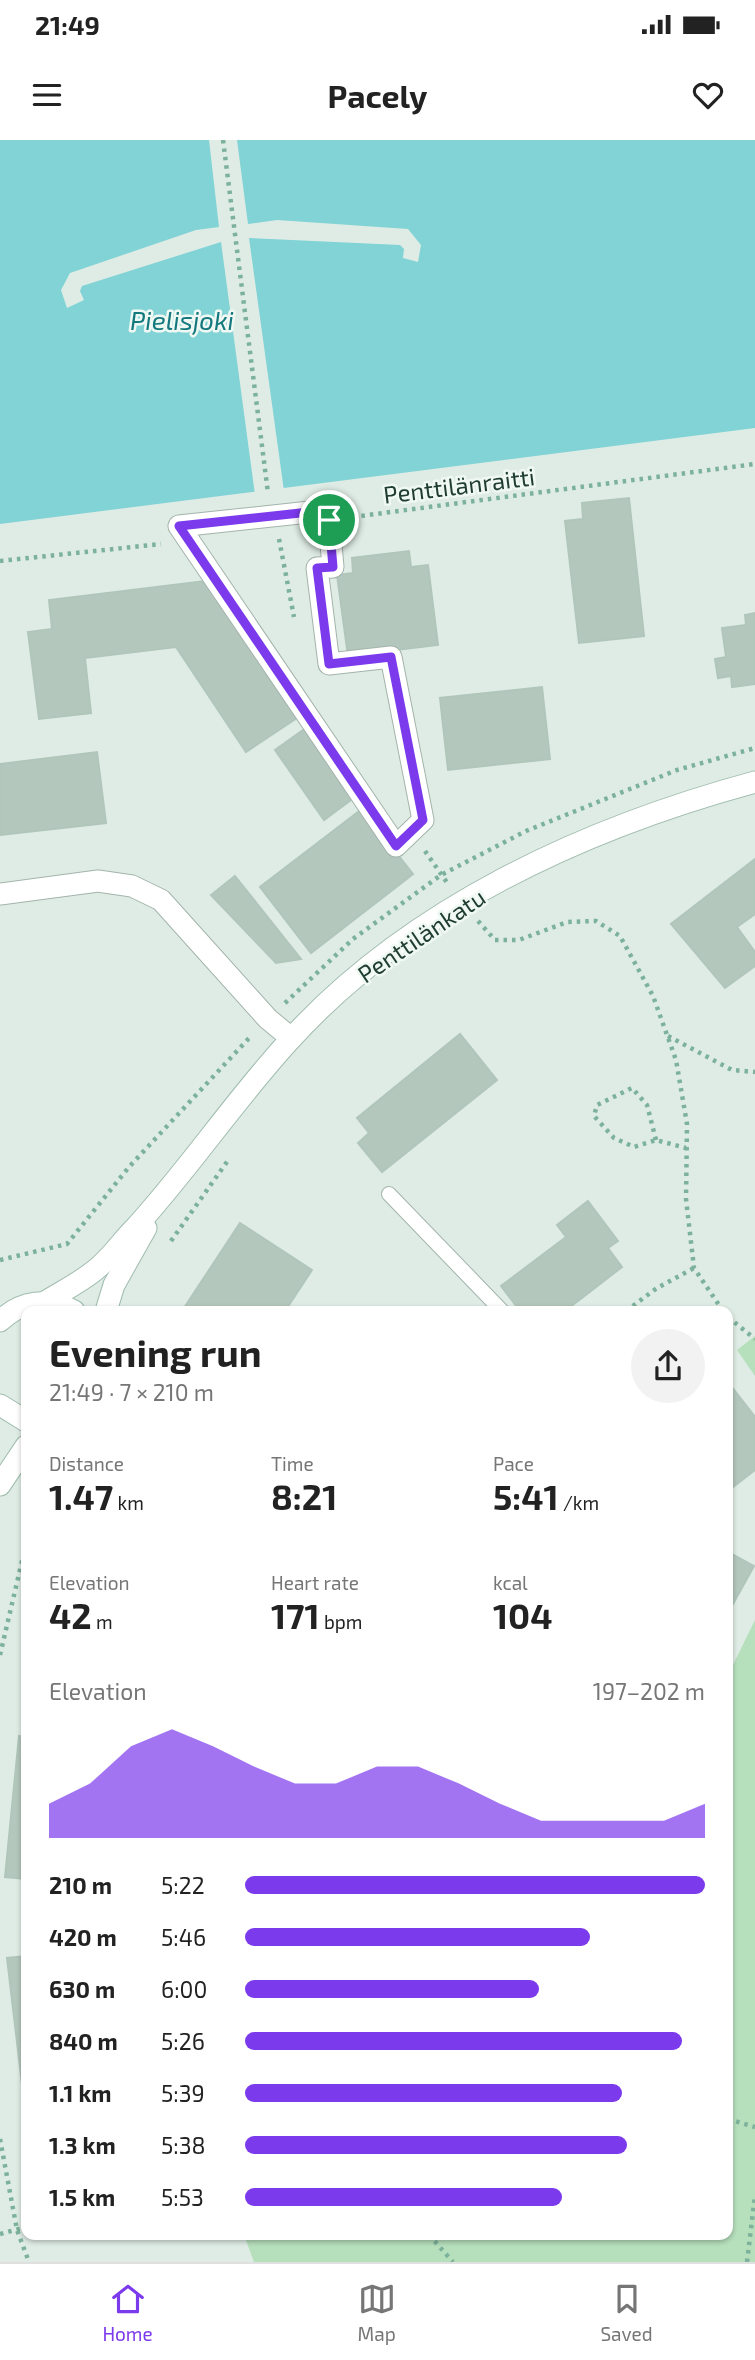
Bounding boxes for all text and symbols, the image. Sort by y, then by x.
text: 21:49 [35,9,100,40]
icon: menu [28,76,66,114]
text: Pacely [328,76,427,114]
icon: heart [689,76,727,114]
water label: Pielisjoki [130,304,234,335]
street label: Penttilänraitti [382,461,536,509]
pin [299,490,359,550]
icon: arrive [310,501,348,539]
street label: Penttilänkatu [352,882,490,988]
text: Evening run [49,1329,262,1375]
button: share [631,1329,705,1403]
text: 21:49 · 7 × 210 m [49,1378,214,1406]
text: Distance [49,1452,124,1475]
text: Time [271,1452,314,1475]
text: Pace [493,1452,534,1475]
text: 1.47 [49,1475,113,1517]
text: 8:21 [271,1475,337,1517]
text: 5:41 [493,1475,559,1517]
text: km [113,1491,144,1514]
text: /km [559,1491,599,1514]
text: Elevation [49,1571,130,1594]
text: Heart rate [271,1571,359,1594]
text: kcal [493,1571,528,1594]
text: 42 [49,1594,92,1636]
text: 171 [271,1594,320,1636]
text: 104 [493,1594,553,1636]
text: m [92,1610,113,1633]
text: bpm [320,1610,362,1633]
text: Elevation [49,1677,147,1705]
text: 197–202 m [593,1677,705,1705]
text: 210 m [49,1871,112,1899]
text: 5:22 [161,1871,205,1899]
text: 420 m [49,1923,117,1951]
text: 5:46 [161,1923,206,1951]
text: 630 m [49,1975,115,2003]
text: 6:00 [161,1975,207,2003]
text: 840 m [49,2027,118,2055]
text: 5:26 [161,2027,205,2055]
text: 1.1 km [49,2079,112,2107]
text: 5:39 [161,2079,205,2107]
text: 1.3 km [49,2131,116,2159]
text: 5:38 [161,2131,206,2159]
text: 1.5 km [49,2183,115,2211]
text: 5:53 [161,2183,204,2211]
tab: Home [102,2280,153,2345]
tab: Map [358,2280,396,2345]
tab: Saved [600,2280,653,2345]

